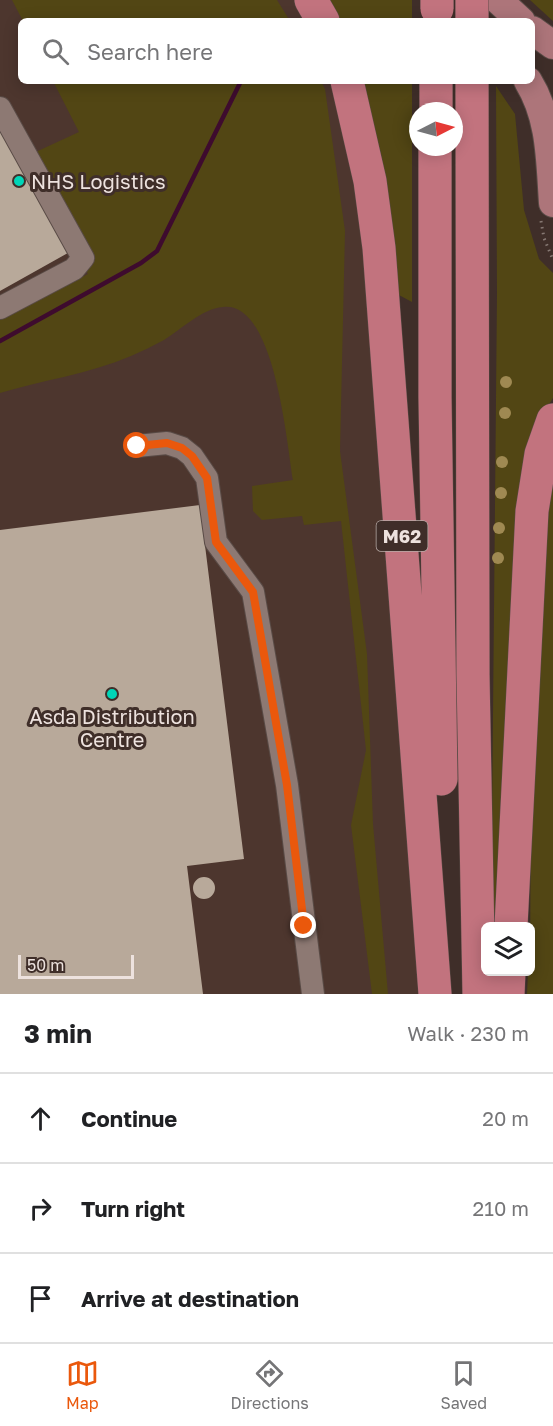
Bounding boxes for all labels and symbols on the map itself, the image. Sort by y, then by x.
north arrow [409,102,463,156]
place label: NHS Logistics [31,169,166,193]
marker: NHS Logistics [12,174,26,188]
route start [123,432,149,458]
road number: M62 [376,521,428,551]
marker: Asda Distribution Centre [105,687,119,701]
place label: Asda Distribution Centre [29,704,195,751]
route end [290,912,316,938]
scale bar [18,952,134,980]

